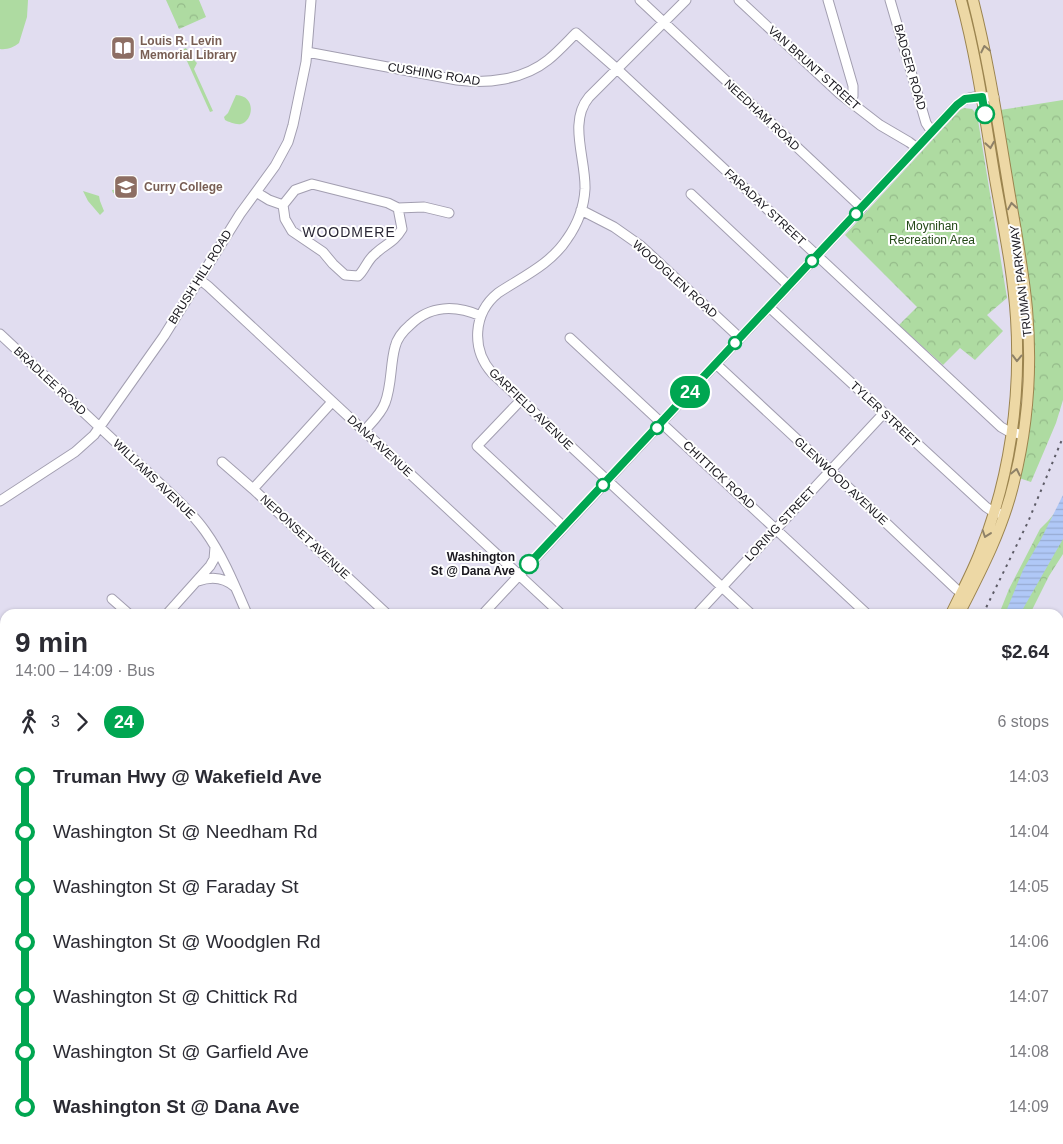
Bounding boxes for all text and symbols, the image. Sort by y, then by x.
street label: BADGER ROAD [891,22,929,112]
street label: VAN BRUNT STREET [765,23,863,113]
place label: Louis R. Levin Memorial Library [140,34,237,62]
library icon: Louis R. Levin Memorial Library [110,35,136,61]
one-way arrow [980,45,991,54]
street label: CUSHING ROAD [387,60,482,88]
street label: NEEDHAM ROAD [721,76,803,154]
unlabelled marker [975,104,995,124]
one-way arrow [984,140,994,149]
street label: FARADAY STREET [722,166,809,249]
school or university icon: Curry College [113,174,139,200]
place label: Curry College [144,180,223,194]
one-way arrow [1007,202,1017,211]
unlabelled marker [849,207,863,221]
park label: Moynihan Recreation Area [889,219,975,247]
district label: WOODMERE [302,224,396,240]
street label: TRUMAN PARKWAY [1007,224,1035,338]
street label: BRUSH HILL ROAD [165,227,235,327]
street label: WOODGLEN ROAD [630,237,721,321]
unlabelled marker [805,254,819,268]
unlabelled marker [728,336,742,350]
street label: BRADLEE ROAD [11,344,89,418]
one-way arrow [1012,354,1022,362]
street label: GARFIELD AVENUE [486,365,576,453]
line badge: 24 [668,376,712,408]
street label: TYLER STREET [848,378,923,450]
text: 24 [680,382,700,402]
street label: DANA AVENUE [345,412,415,480]
unlabelled marker [650,421,664,435]
street label: GLENWOOD AVENUE [791,434,891,528]
street label: WILLIAMS AVENUE [110,436,198,522]
street label: CHITTICK ROAD [680,438,758,512]
one-way arrow [1010,467,1021,476]
unlabelled marker [596,478,610,492]
street label: LORING STREET [742,483,819,564]
street label: NEPONSET AVENUE [257,492,353,582]
one-way arrow [982,530,992,538]
place label: Washington St @ Dana Ave [431,550,515,578]
marker: Washington St @ Dana Ave [519,554,539,574]
text: 9 min [15,627,88,658]
text: $2.64 [1001,641,1049,662]
text: 14:00 – 14:09 · Bus [15,662,155,679]
icon: walk [15,708,43,736]
icon: forward [68,708,96,736]
text: 24 [114,712,134,732]
text: 3 [51,713,60,730]
text: 6 stops [997,713,1049,730]
text: Truman Hwy @ Wakefield Ave [53,766,322,787]
text: 14:03 [1009,768,1049,785]
text: Washington St @ Needham Rd [53,821,318,842]
text: 14:04 [1009,823,1049,840]
text: Washington St @ Faraday St [53,876,299,897]
text: 14:05 [1009,878,1049,895]
text: Washington St @ Woodglen Rd [53,931,320,952]
text: 14:06 [1009,933,1049,950]
text: Washington St @ Chittick Rd [53,986,298,1007]
text: 14:07 [1009,988,1049,1005]
text: Washington St @ Garfield Ave [53,1041,309,1062]
text: 14:08 [1009,1043,1049,1060]
text: Washington St @ Dana Ave [53,1096,300,1117]
text: 14:09 [1009,1098,1049,1115]

